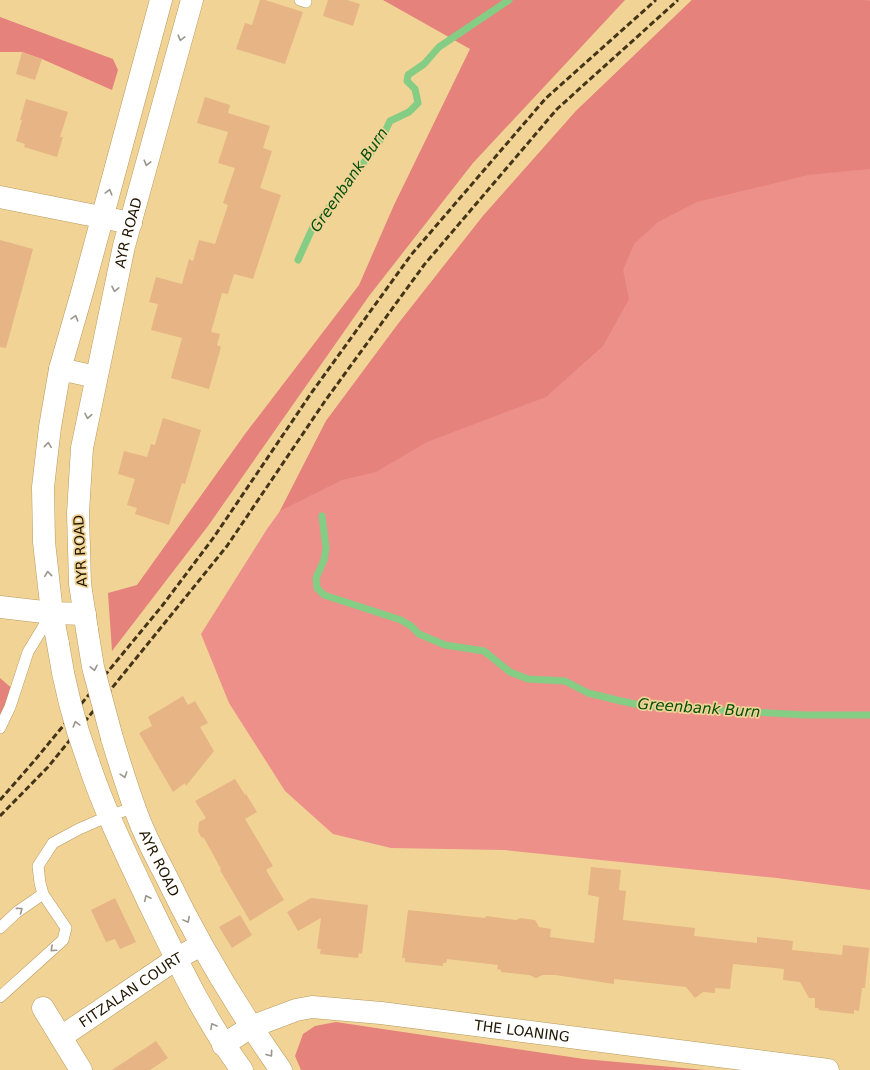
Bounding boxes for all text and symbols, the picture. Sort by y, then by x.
one-way arrow [178,34,186,41]
water label: Greenbank Burn [306,124,392,236]
one-way arrow [143,159,152,166]
one-way arrow [104,189,113,196]
street label: AYR ROAD [112,196,145,269]
one-way arrow [111,286,119,292]
one-way arrow [70,315,79,322]
one-way arrow [84,413,93,419]
one-way arrow [43,442,52,448]
street label: AYR ROAD [70,515,90,587]
one-way arrow [44,571,53,577]
one-way arrow [89,665,97,671]
water label: Greenbank Burn [637,695,761,721]
one-way arrow [72,721,81,728]
one-way arrow [119,771,128,778]
street label: AYR ROAD [136,827,183,899]
one-way arrow [144,894,152,902]
one-way arrow [16,908,23,915]
one-way arrow [182,916,190,923]
one-way arrow [50,944,57,951]
street label: FITZALAN COURT [76,949,185,1030]
street label: THE LOANING [472,1017,571,1045]
one-way arrow [210,1023,217,1030]
one-way arrow [265,1050,273,1057]

